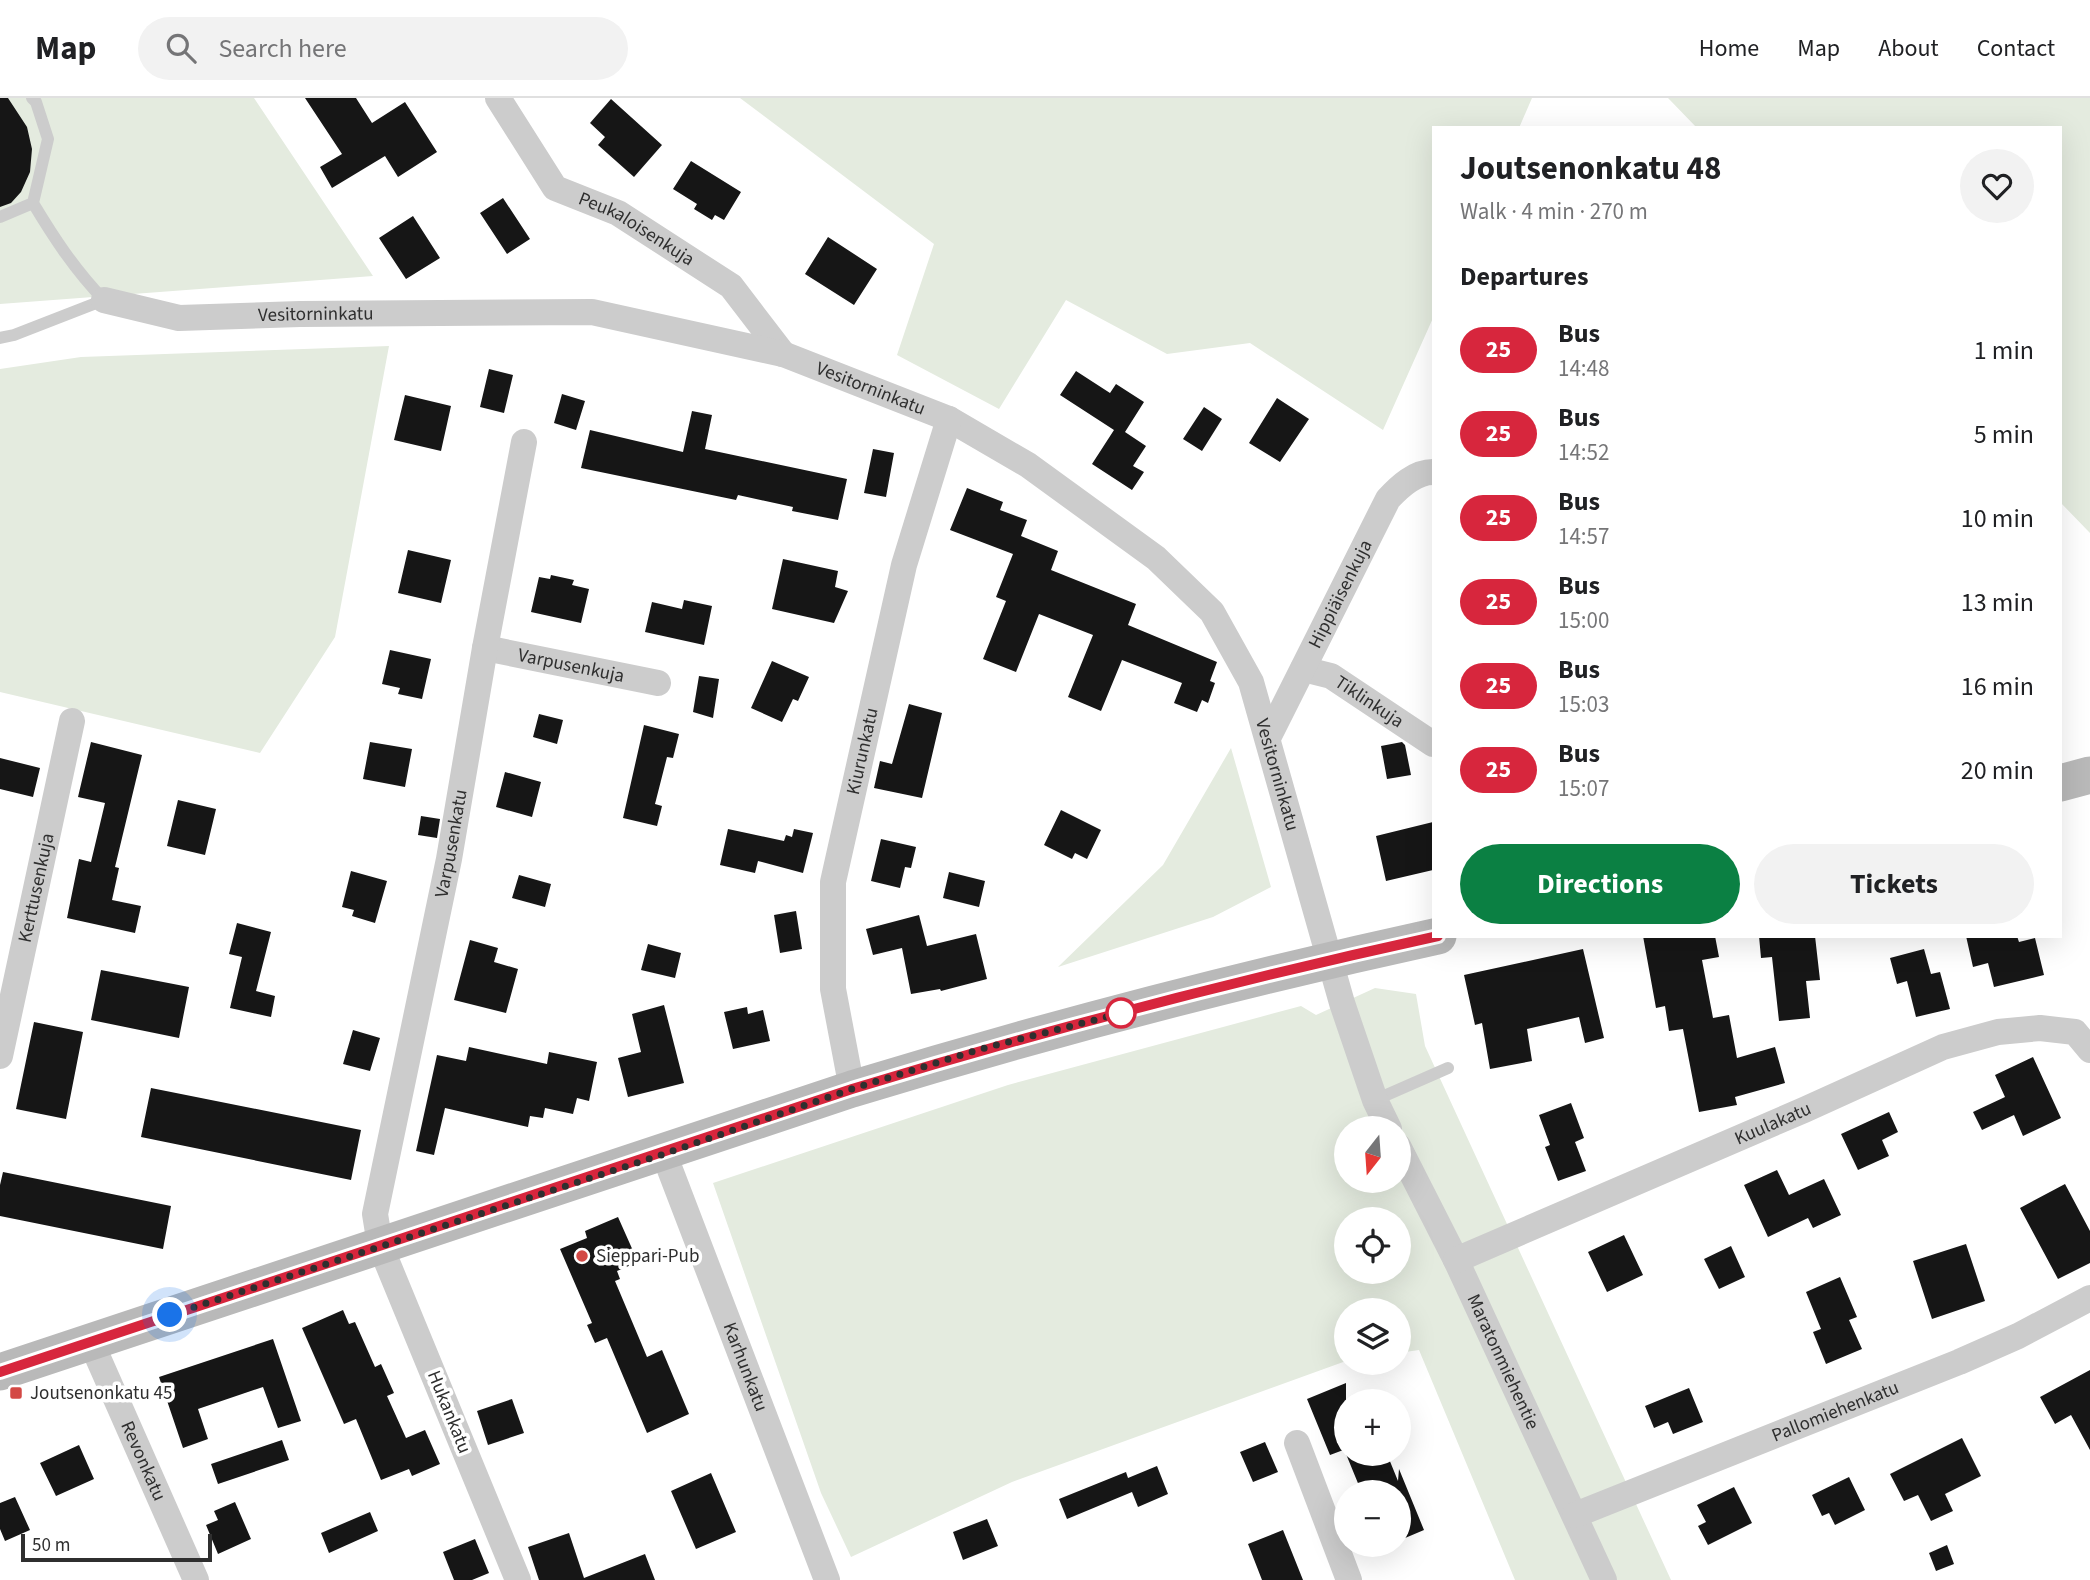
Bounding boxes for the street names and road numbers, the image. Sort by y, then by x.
street label: Peukaloisenkuja [574,185,700,273]
street label: Vesitorninkatu [258,300,374,329]
street label: Vesitorninkatu [812,355,929,422]
street label: Hippiäisenkuja [1302,535,1379,653]
street label: Varpusenkuja [516,642,627,689]
street label: Tiklinkuja [1329,669,1409,734]
street label: Kiurunkatu [839,705,885,797]
street label: Vesitorninkatu [1249,715,1306,834]
street label: Varpusenkatu [428,787,474,900]
street label: Kerttusenkuja [11,831,61,945]
street label: Kuulakatu [1730,1095,1816,1152]
street label: Maratonmiehentie [1460,1290,1546,1434]
street label: Karhunkatu [716,1318,775,1415]
street label: Hukankatu [420,1367,478,1457]
street label: Pallomiehenkatu [1767,1374,1903,1449]
street label: Revonkatu [114,1417,173,1505]

